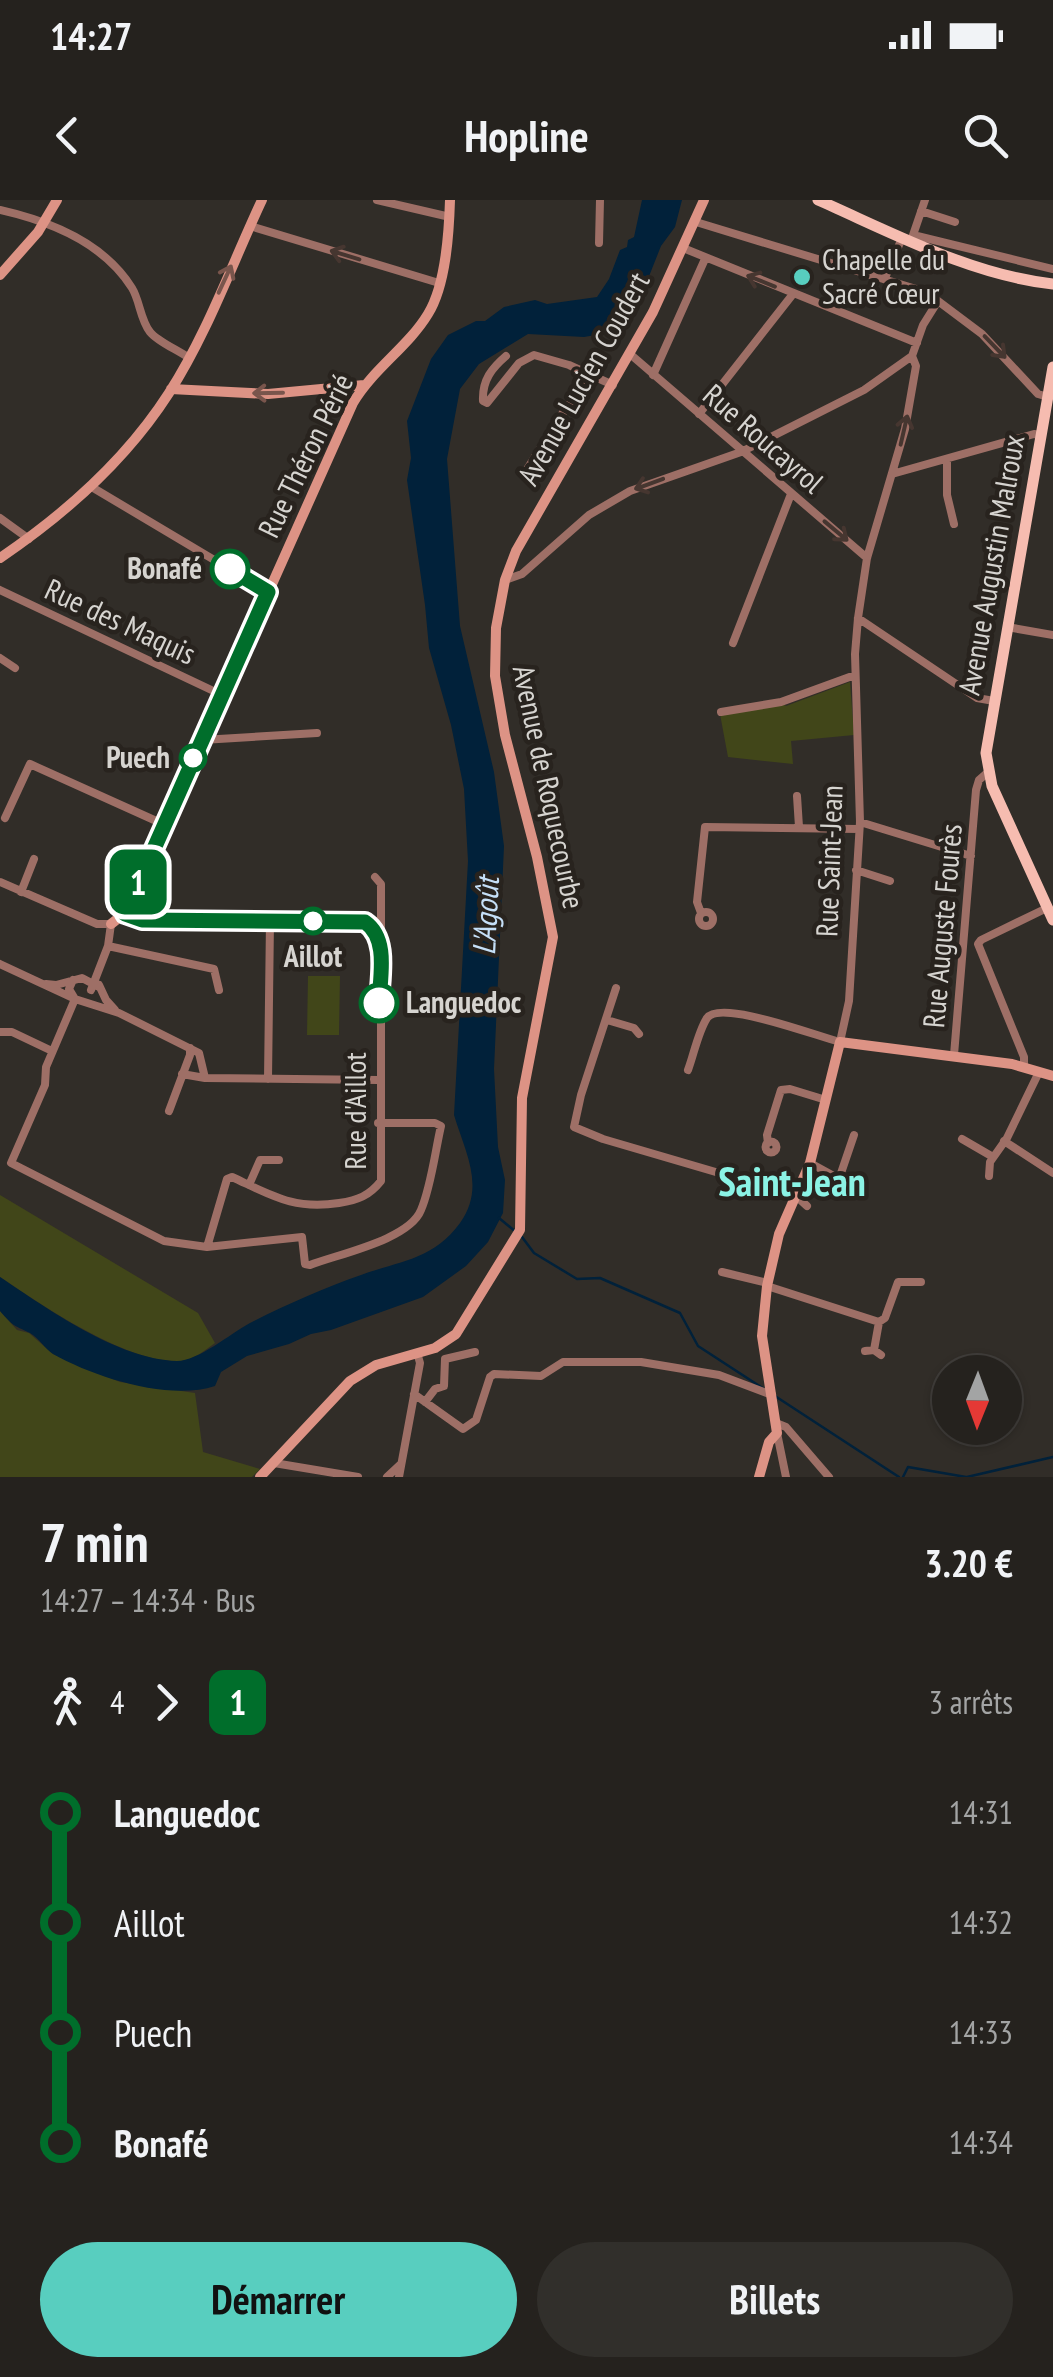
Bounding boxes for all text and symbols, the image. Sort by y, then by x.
text: 14:27 [50,11,132,60]
text: Hopline [464,106,589,164]
icon: back [40,108,95,163]
icon: search [958,108,1013,163]
place label: Chapelle du Sacré Cœur [822,239,945,312]
one-way arrow [330,245,362,263]
street label: Avenue Lucien Coudert [508,264,658,492]
one-way arrow [217,265,236,295]
marker: Chapelle du Sacré Cœur [791,266,813,288]
one-way arrow [746,271,777,289]
one-way arrow [983,335,1007,359]
street label: Rue Théron Périé [248,367,361,544]
street label: Rue Roucayrol [696,375,832,501]
one-way arrow [252,383,284,402]
one-way arrow [896,415,914,447]
street label: Avenue Augustin Malroux [948,432,1033,698]
one-way arrow [634,477,666,495]
one-way arrow [823,520,849,542]
place label: Bonafé [127,548,202,587]
marker: Bonafé [211,550,249,588]
street label: Rue des Maquis [39,569,202,673]
street label: Avenue de Roquecourbe [505,661,594,912]
place label: Puech [106,737,170,776]
marker: Puech [180,745,206,771]
street label: Rue Saint-Jean [806,784,851,937]
street label: Rue Auguste Fourès [913,822,970,1029]
line badge: 1 [106,850,170,914]
text: 1 [130,859,146,905]
water label: L'Agoût [462,873,508,956]
marker: Aillot [300,908,326,934]
place label: Aillot [283,936,342,975]
place label: Languedoc [406,982,522,1021]
marker: Languedoc [360,984,398,1022]
street label: Rue d'Aillot [335,1051,374,1170]
district label: Saint-Jean [718,1155,866,1207]
north arrow [932,1355,1022,1445]
map controls [932,1355,1022,1445]
text: 7 min [40,1506,149,1577]
text: 3.20 € [924,1538,1013,1587]
text: 14:27 – 14:34 · Bus [40,1579,255,1621]
icon: walk [40,1675,95,1730]
icon: forward [139,1675,194,1730]
text: 1 [229,1679,246,1725]
text: 4 [110,1681,124,1723]
text: 3 arrêts [929,1681,1013,1723]
text: Languedoc [114,1788,260,1837]
text: 14:31 [949,1791,1013,1833]
text: Aillot [114,1898,185,1947]
text: 14:32 [949,1901,1013,1943]
text: Puech [114,2008,192,2057]
text: 14:33 [949,2011,1013,2053]
text: Bonafé [114,2118,209,2167]
text: 14:34 [949,2121,1013,2163]
button: Démarrer [40,2242,517,2357]
button: Billets [537,2242,1013,2357]

